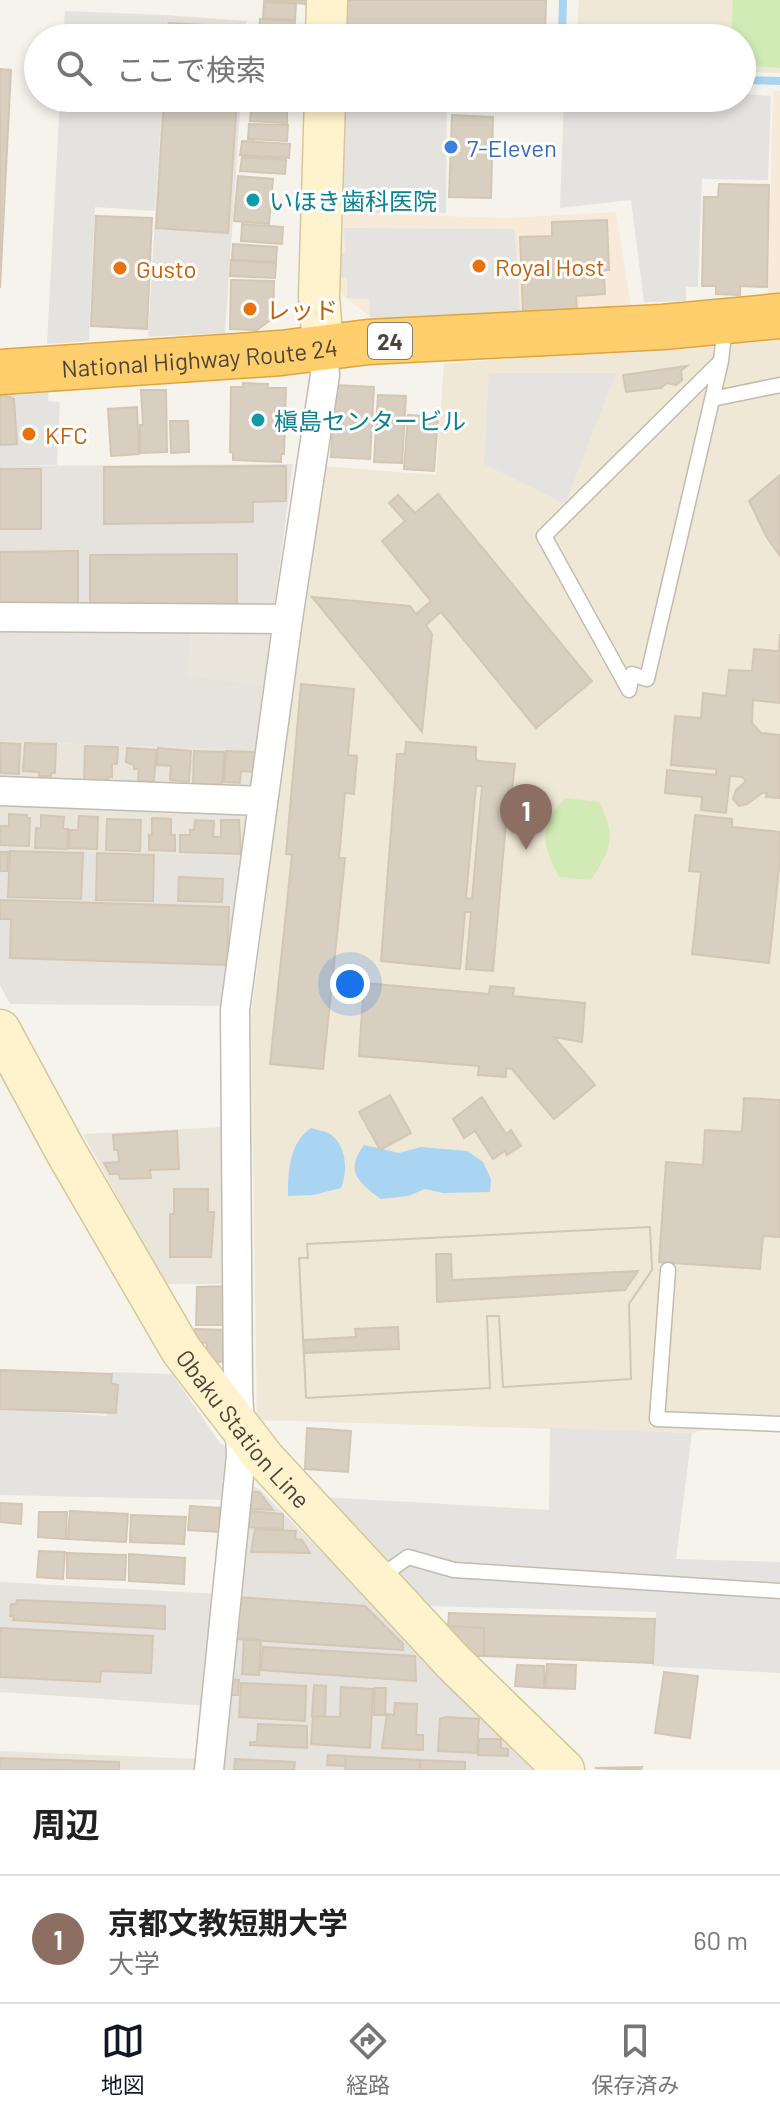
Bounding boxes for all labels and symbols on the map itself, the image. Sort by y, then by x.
place label: 7-Eleven [467,133,557,162]
marker: 7-Eleven [442,138,460,156]
place label: いほき歯科医院 [269,186,437,215]
marker: いほき歯科医院 [244,191,262,209]
place label: Royal Host [495,252,605,281]
place label: Gusto [136,254,197,283]
marker: Royal Host [470,257,488,275]
marker: Gusto [111,259,129,277]
place label: レッド [266,295,338,324]
marker: レッド [241,300,259,318]
road number: 24 [368,323,412,359]
street label: National Highway Route 24 [60,331,339,382]
place label: 槇島センタービル [274,406,466,435]
marker: 槇島センタービル [249,411,267,429]
place label: KFC [45,420,88,449]
marker: KFC [20,425,38,443]
pin: 1 [500,784,552,850]
your location [330,964,370,1004]
street label: Obaku Station Line [171,1343,317,1513]

